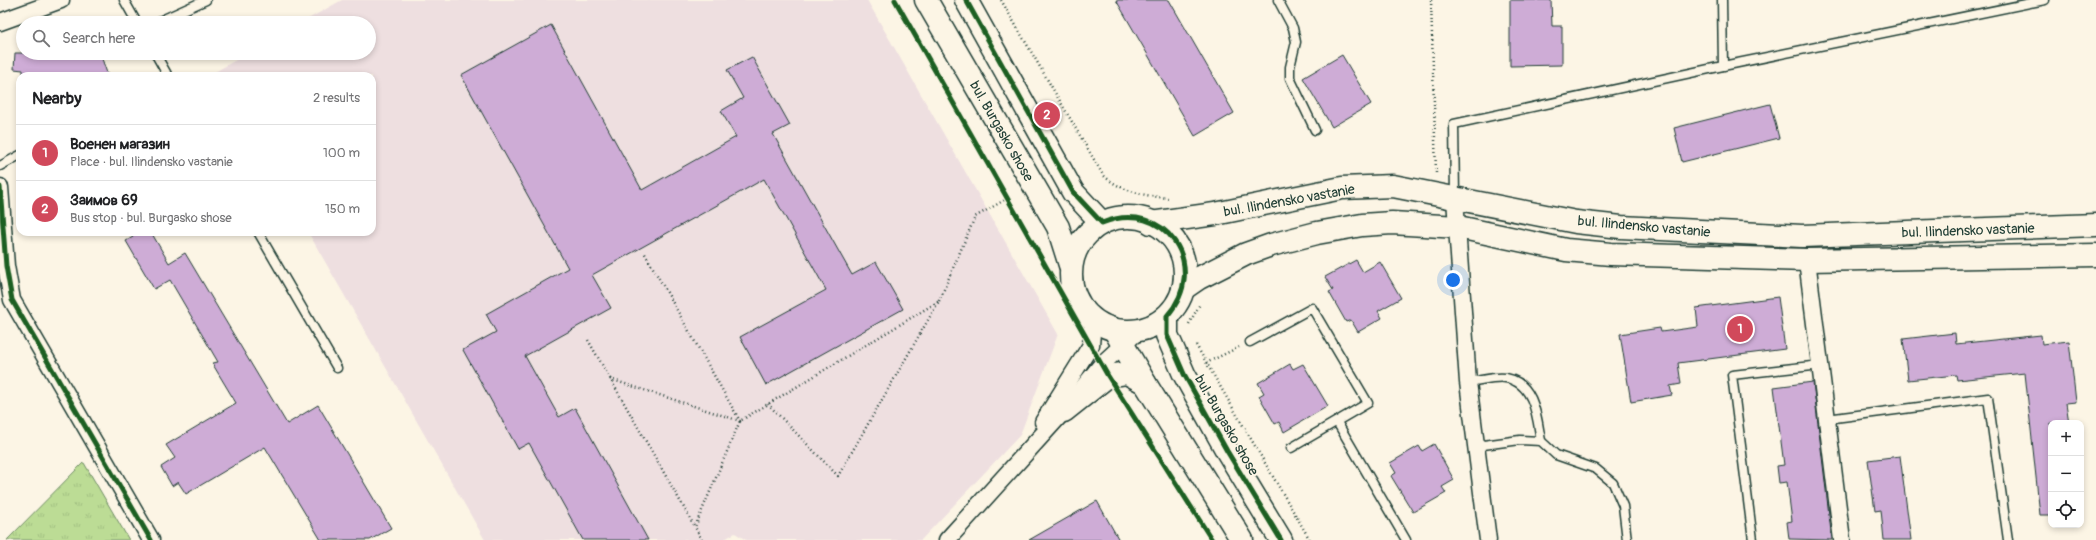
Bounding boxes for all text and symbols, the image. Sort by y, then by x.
search box [16,16,376,60]
icon: search [30,27,52,49]
text: Search here [62,29,135,48]
street label: bul. Burgasko shose [966,78,1037,185]
text: Nearby [32,88,81,109]
text: 2 results [313,90,360,106]
pin: 2 [1034,100,1060,130]
text: Военен магазин [70,135,170,154]
text: 1 [42,145,48,161]
text: 100 m [323,145,360,161]
text: Place · bul. Ilindensko vastanie [70,154,233,170]
street label: bul. Ilindensko vastanie [1222,181,1356,220]
text: Заимов 69 [70,191,138,210]
text: 2 [41,201,49,217]
text: 150 m [325,201,360,217]
text: Bus stop · bul. Burgasko shose [70,210,232,226]
street label: bul. Ilindensko vastanie [1577,212,1711,241]
street label: bul. Ilindensko vastanie [1901,220,2035,241]
your location [1443,270,1463,290]
pin: 1 [1727,314,1753,344]
street label: bul. Burgasko shose [1191,372,1262,479]
map controls [2048,420,2084,528]
button: + [2048,420,2084,456]
button: − [2048,456,2084,492]
button: locate [2048,492,2084,528]

